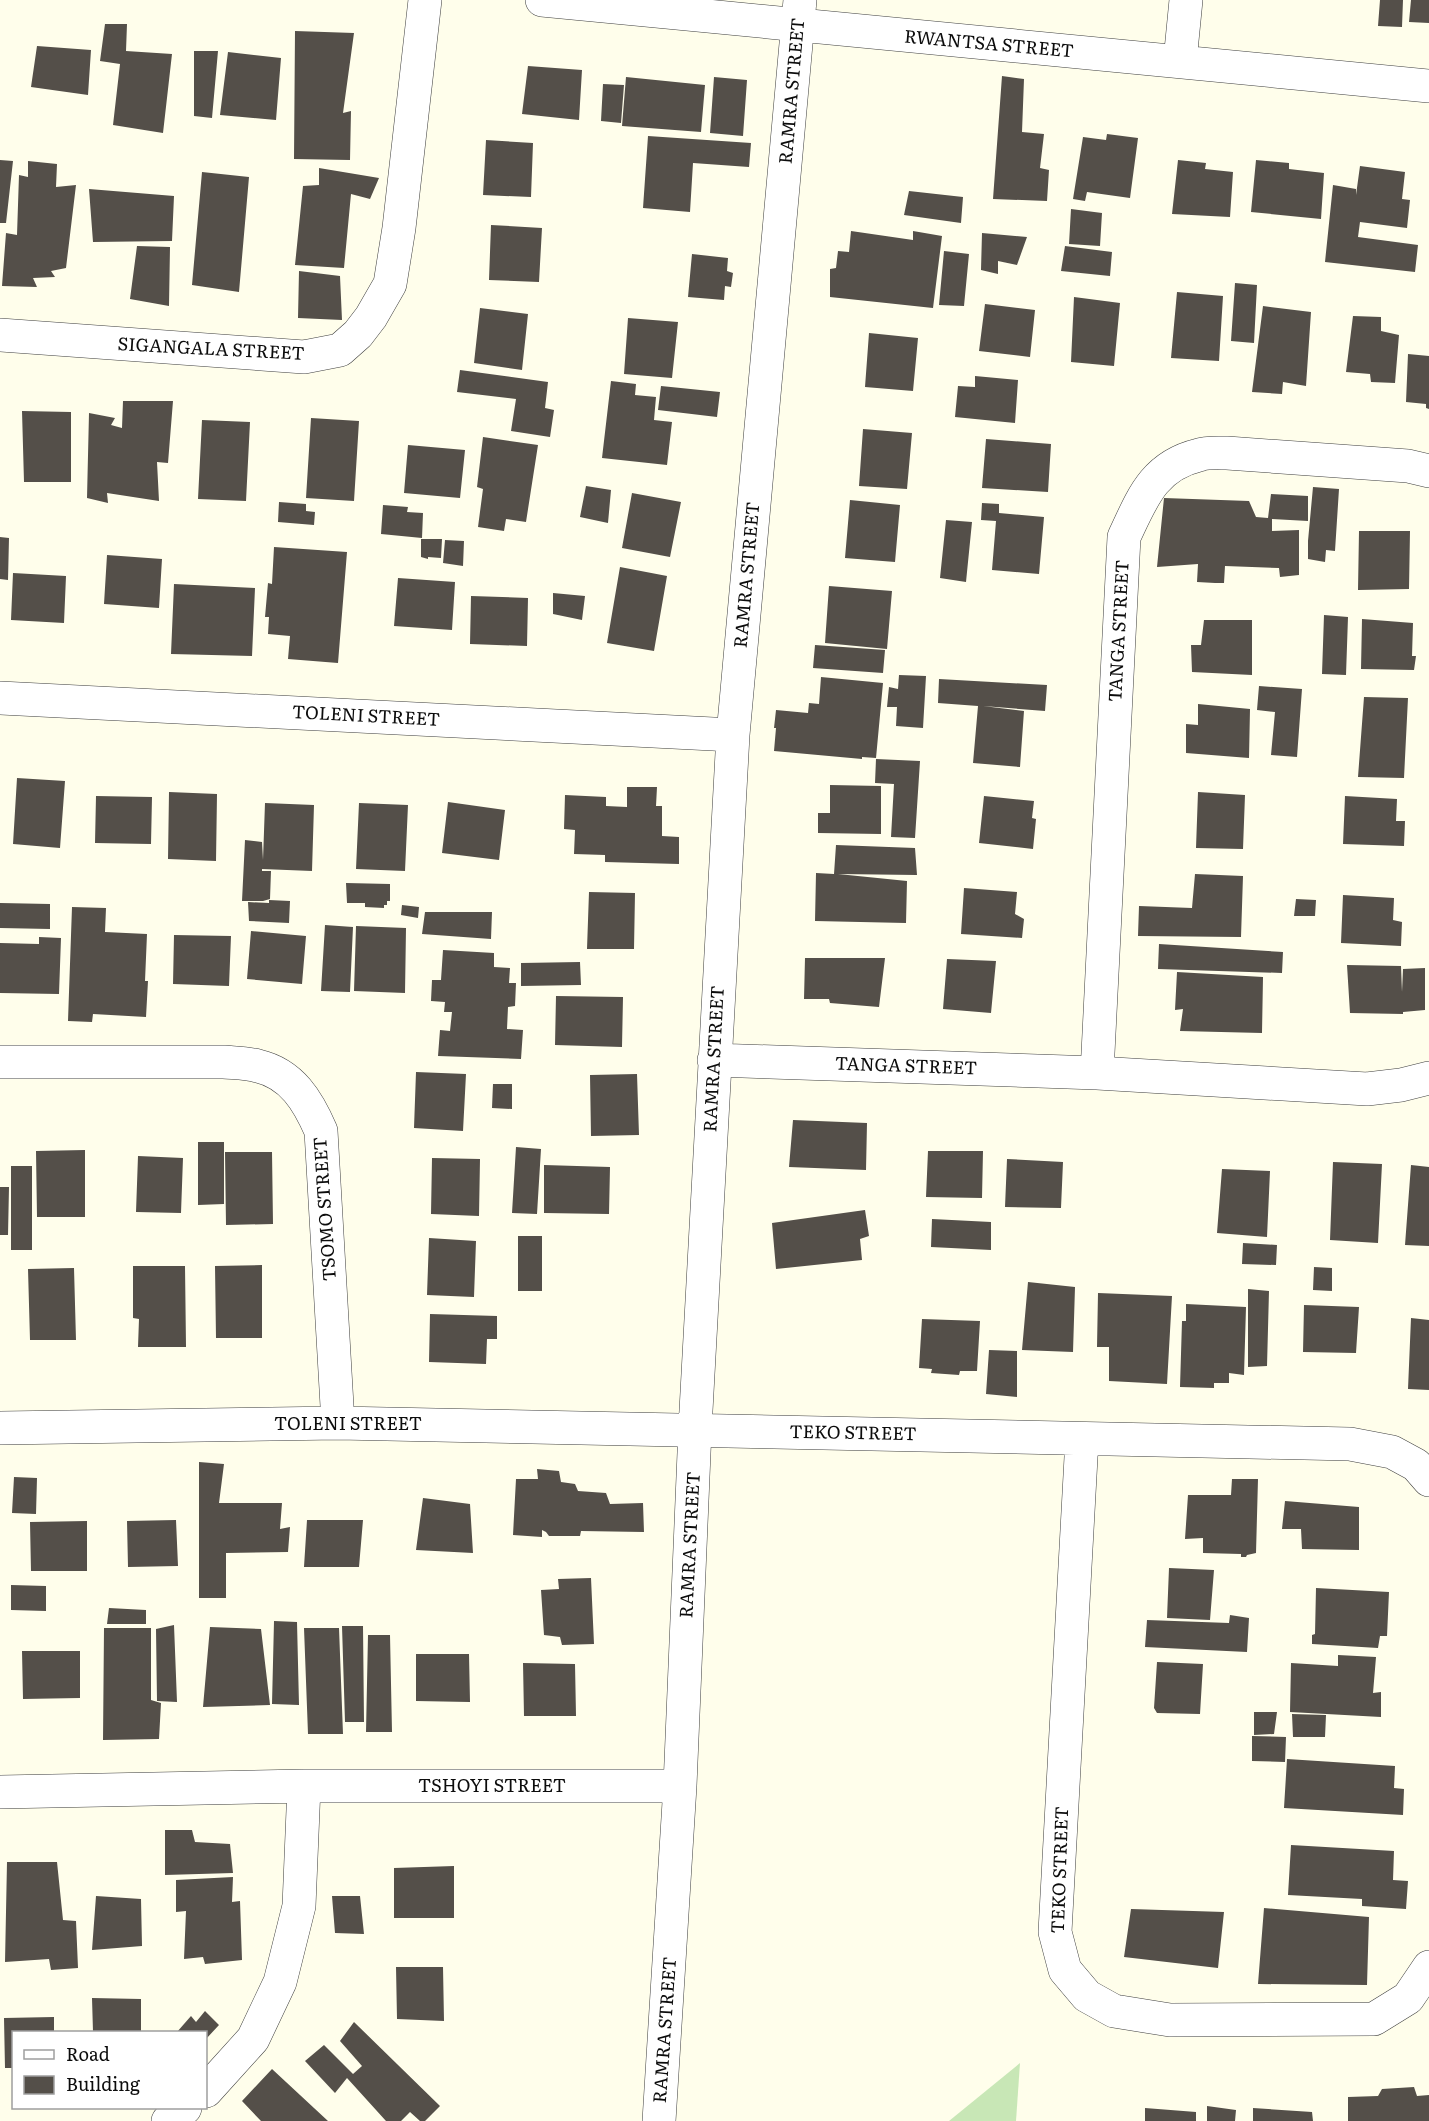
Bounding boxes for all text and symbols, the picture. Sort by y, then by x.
street label: RAMRA STREET [771,17,810,165]
street label: RWANTSA STREET [903,22,1075,63]
street label: SIGANGALA STREET [117,329,305,366]
street label: RAMRA STREET [726,501,765,649]
street label: TANGA STREET [1100,559,1135,703]
street label: TOLENI STREET [291,697,441,732]
street label: RAMRA STREET [695,985,730,1133]
street label: TANGA STREET [834,1049,978,1080]
street label: TSOMO STREET [305,1136,342,1282]
street label: TOLENI STREET [274,1409,422,1436]
street label: TEKO STREET [789,1417,917,1446]
street label: RAMRA STREET [671,1471,706,1619]
street label: TSHOYI STREET [418,1771,566,1798]
street label: TEKO STREET [1043,1806,1074,1934]
street label: RAMRA STREET [645,1956,682,2104]
legend [12,2031,207,2109]
text: Road [66,2040,110,2067]
text: Building [66,2070,141,2097]

